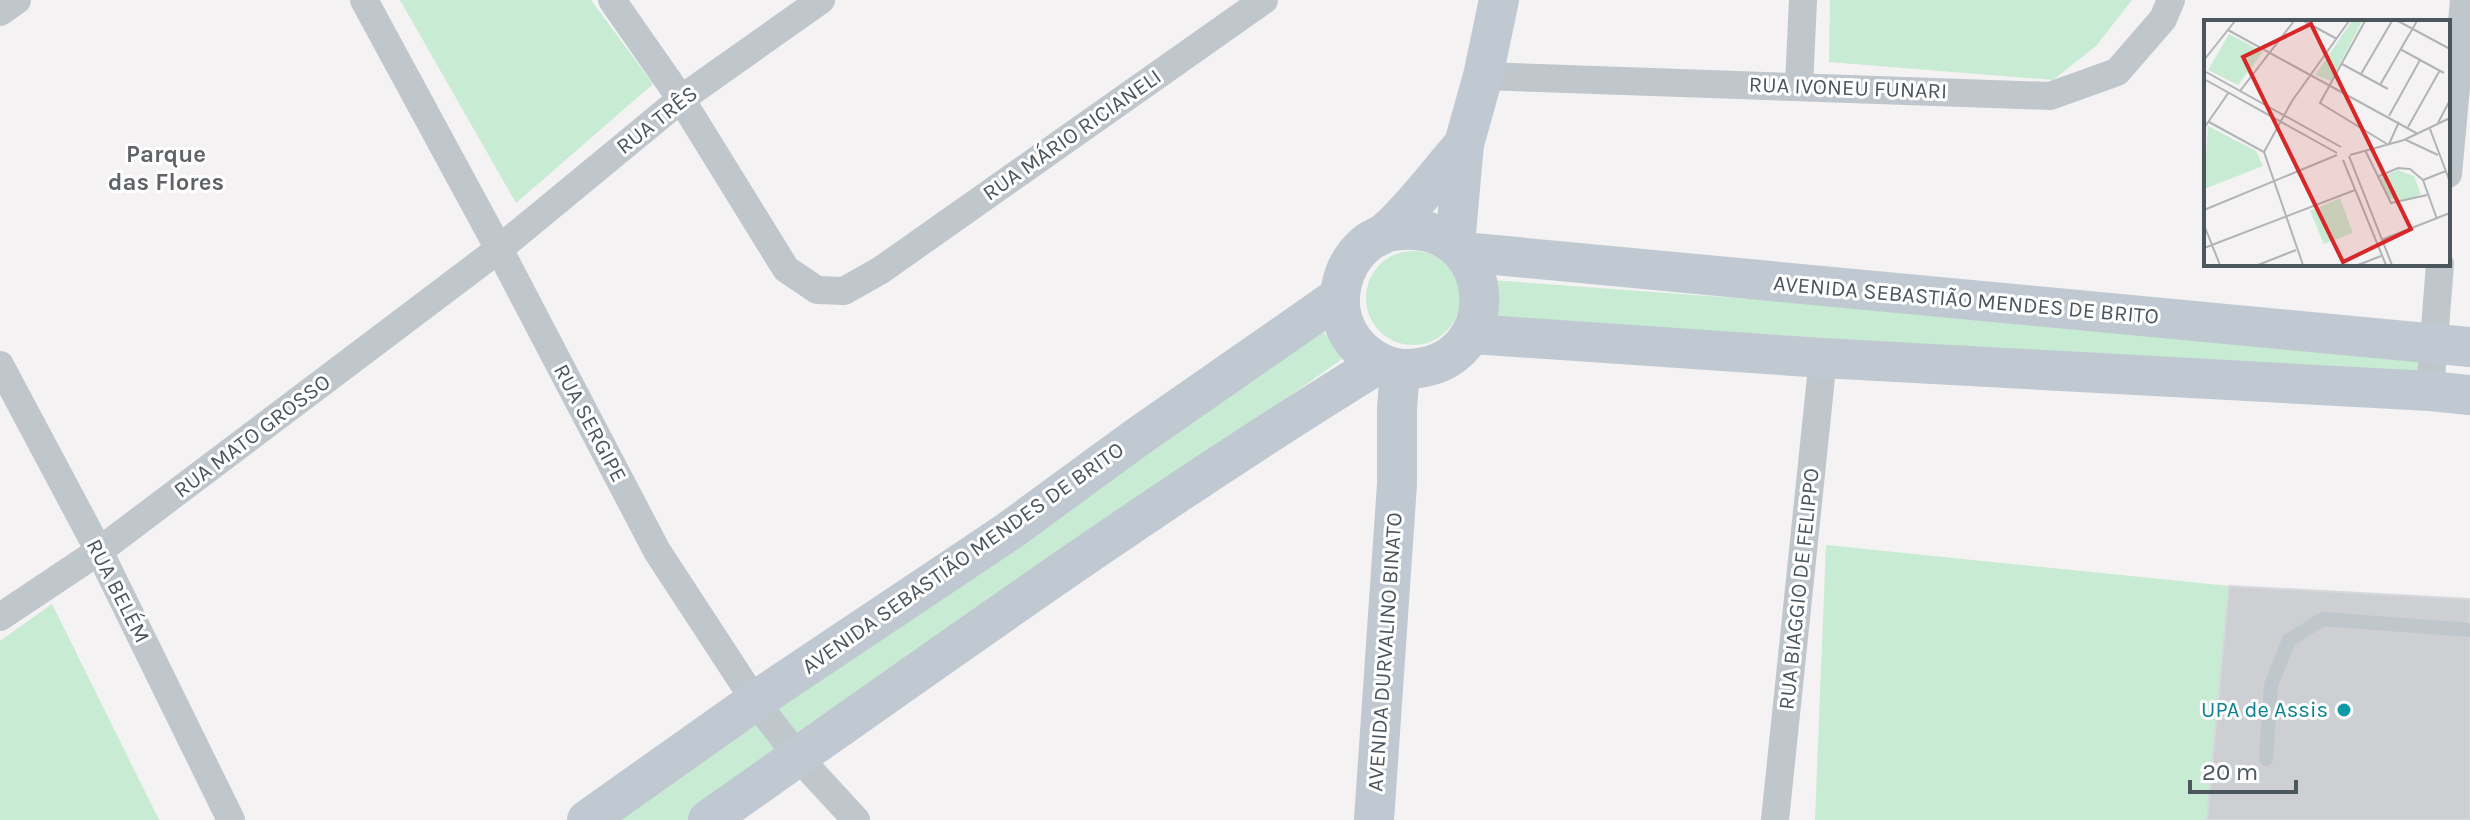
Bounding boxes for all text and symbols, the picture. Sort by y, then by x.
inset map [2204,20,2450,266]
street label: RUA MÁRIO RICIANELI [977,63,1166,206]
street label: RUA IVONEU FUNARI [1748,72,1948,104]
street label: RUA TRÊS [611,80,703,160]
district label: Parque das Flores [108,140,224,196]
street label: AVENIDA SEBASTIÃO MENDES DE BRITO [1772,270,2160,330]
street label: RUA SERGIPE [548,360,632,486]
street label: RUA MATO GROSSO [169,369,335,503]
street label: AVENIDA SEBASTIÃO MENDES DE BRITO [797,436,1129,680]
street label: RUA BIAGGIO DE FELIPPO [1773,467,1825,711]
street label: AVENIDA DURVALINO BINATO [1362,512,1408,792]
street label: RUA BELÉM [81,534,156,647]
place label: UPA de Assis [2201,697,2328,723]
marker: UPA de Assis [2335,701,2353,719]
scale bar [2190,744,2296,794]
text: 20 m [2202,758,2258,786]

